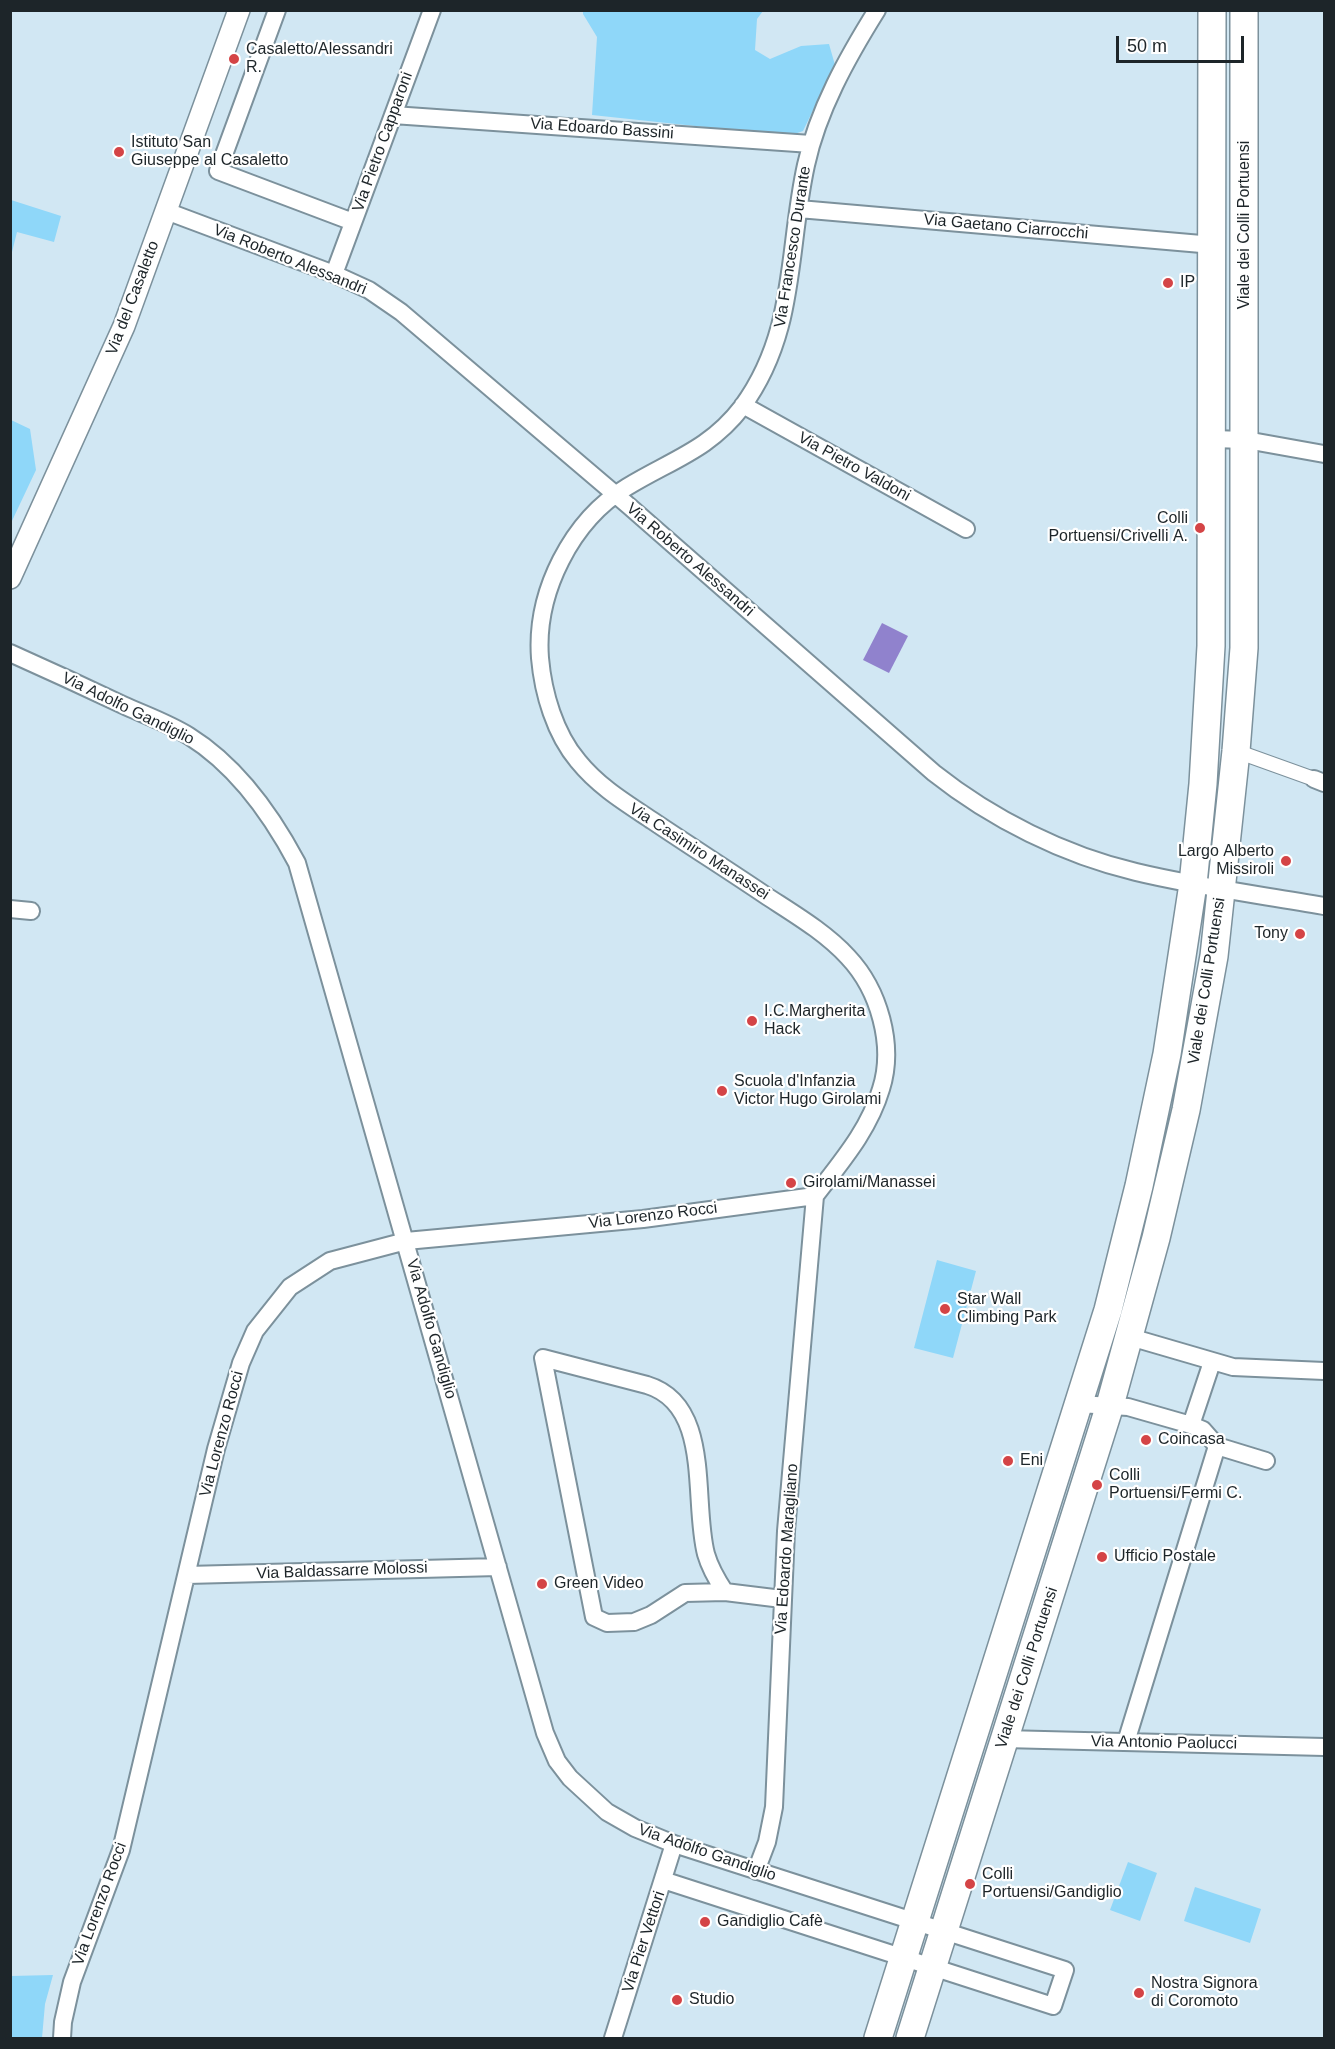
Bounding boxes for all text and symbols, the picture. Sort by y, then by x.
scale bar [1119,24,1246,62]
text: 50 m [1127,36,1167,56]
place label: Casaletto/Alessandri R. [246,40,393,78]
marker: Casaletto/Alessandri R. [227,52,241,66]
street label: Via Pietro Capparoni [349,69,417,215]
street label: Via Edoardo Bassini [530,114,674,144]
place label: Istituto San Giuseppe al Casaletto [131,133,288,171]
street label: Viale dei Colli Portuensi [1235,141,1255,309]
marker: Istituto San Giuseppe al Casaletto [112,145,126,159]
street label: Via Francesco Durante [771,165,815,329]
street label: Via Gaetano Ciarrocchi [923,210,1089,244]
street label: Via Roberto Alessandri [211,221,369,299]
street label: Via del Casaletto [102,238,164,358]
place label: IP [1180,273,1195,293]
marker: IP [1161,276,1175,290]
street label: Via Pietro Valdoni [794,428,914,506]
street label: Via Roberto Alessandri [622,499,758,621]
place label: Colli Portuensi/Crivelli A. [1048,509,1188,547]
marker: Colli Portuensi/Crivelli A. [1193,521,1207,535]
street label: Via Adolfo Gandiglio [59,669,197,749]
street label: Via Casimiro Manassei [625,799,773,905]
place label: Largo Alberto Missiroli [1178,842,1274,880]
marker: Largo Alberto Missiroli [1279,854,1293,868]
street label: Viale dei Colli Portuensi [1184,896,1230,1066]
place label: Tony [1254,924,1288,944]
marker: Tony [1293,927,1307,941]
place label: I.C.Margherita Hack [764,1002,865,1040]
marker: I.C.Margherita Hack [745,1014,759,1028]
place label: Scuola d'Infanzia Victor Hugo Girolami [734,1072,881,1110]
marker: Scuola d'Infanzia Victor Hugo Girolami [715,1084,729,1098]
place label: Girolami/Manassei [803,1173,935,1193]
marker: Girolami/Manassei [784,1176,798,1190]
street label: Via Lorenzo Rocci [588,1199,718,1233]
street label: Via Adolfo Gandiglio [402,1257,460,1401]
place label: Star Wall Climbing Park [957,1290,1057,1328]
marker: Star Wall Climbing Park [938,1302,952,1316]
street label: Via Lorenzo Rocci [196,1369,248,1499]
place label: Coincasa [1158,1430,1225,1450]
marker: Coincasa [1139,1433,1153,1447]
place label: Eni [1020,1451,1043,1471]
marker: Eni [1001,1454,1015,1468]
street label: Via Edoardo Maragliano [771,1463,803,1635]
place label: Colli Portuensi/Fermi C. [1109,1466,1242,1504]
marker: Colli Portuensi/Fermi C. [1090,1478,1104,1492]
place label: Ufficio Postale [1114,1547,1216,1567]
marker: Ufficio Postale [1095,1550,1109,1564]
street label: Via Baldassarre Molossi [256,1558,428,1584]
place label: Green Video [554,1574,644,1594]
marker: Green Video [535,1577,549,1591]
street label: Viale dei Colli Portuensi [992,1585,1062,1751]
street label: Via Antonio Paolucci [1091,1732,1237,1754]
street label: Via Adolfo Gandiglio [635,1820,779,1886]
street label: Via Lorenzo Rocci [69,1840,131,1968]
place label: Colli Portuensi/Gandiglio [982,1865,1122,1903]
marker: Colli Portuensi/Gandiglio [963,1877,977,1891]
street label: Via Pier Vettori [619,1889,669,1995]
place label: Gandiglio Cafè [717,1912,823,1932]
marker: Gandiglio Cafè [698,1915,712,1929]
place label: Nostra Signora di Coromoto [1151,1974,1258,2012]
marker: Nostra Signora di Coromoto [1132,1986,1146,2000]
place label: Studio [689,1990,734,2010]
marker: Studio [670,1993,684,2007]

